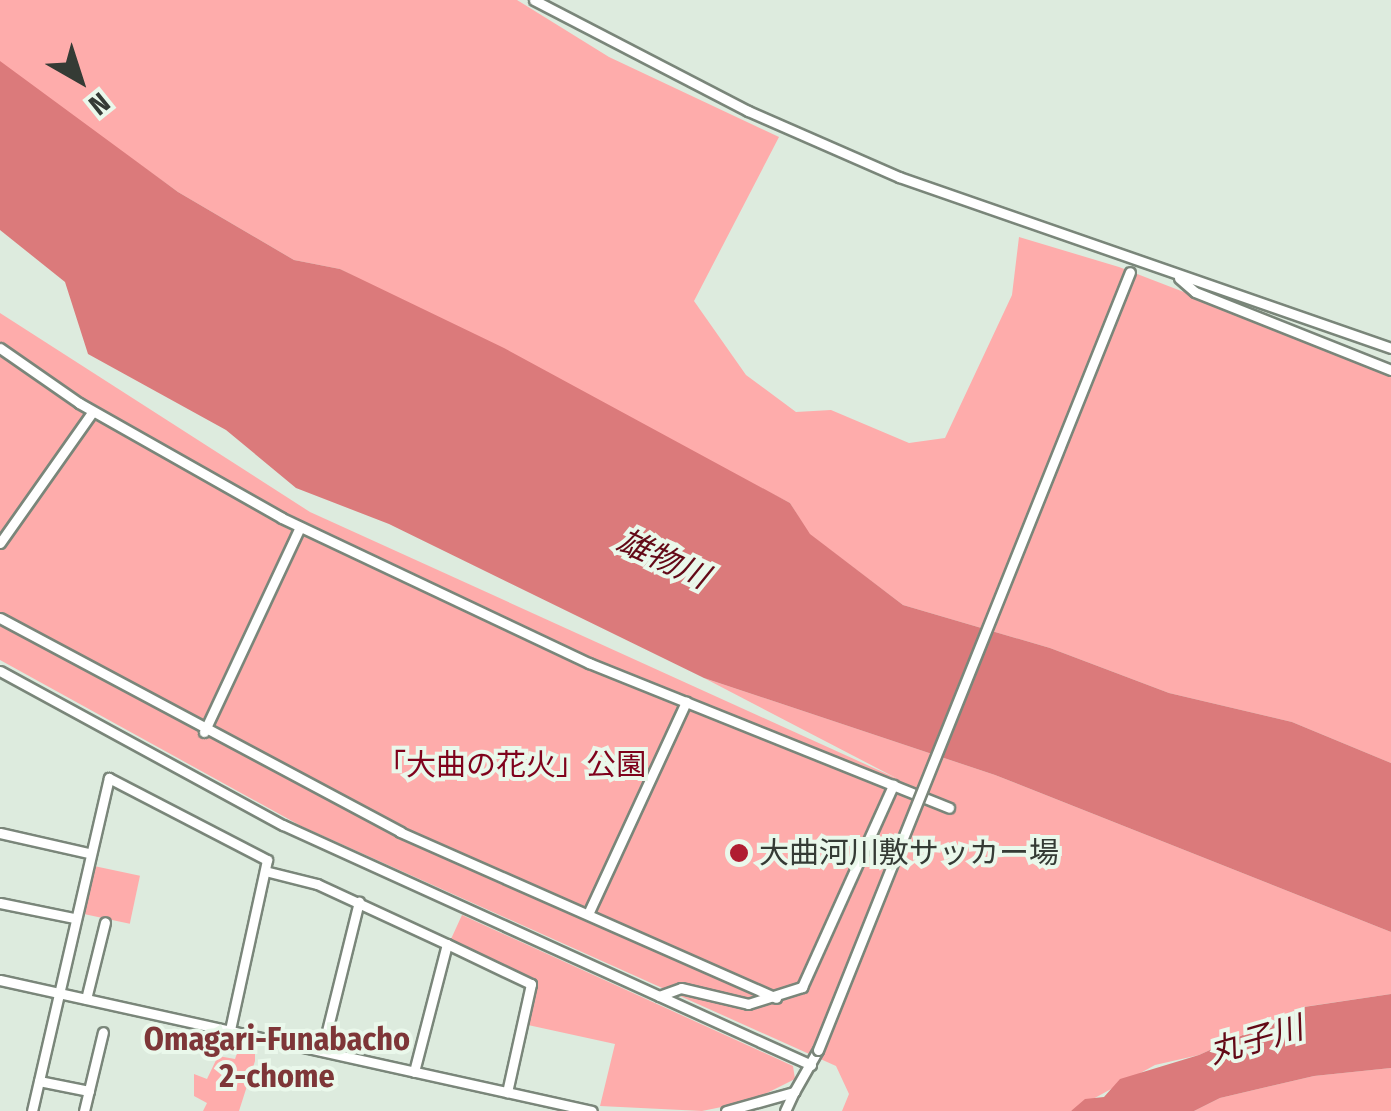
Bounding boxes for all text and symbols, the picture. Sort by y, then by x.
north arrow [30,30,130,130]
text: N [82,86,116,122]
water label: 雄物川 [611,521,715,597]
park label: 「大曲の花火」公園 [376,747,646,783]
place label: 大曲河川敷サッカー場 [759,835,1059,871]
marker: 大曲河川敷サッカー場 [728,842,750,864]
water label: 丸子川 [1205,1008,1307,1072]
district label: Omagari-Funabacho 2-chome [144,1021,410,1096]

